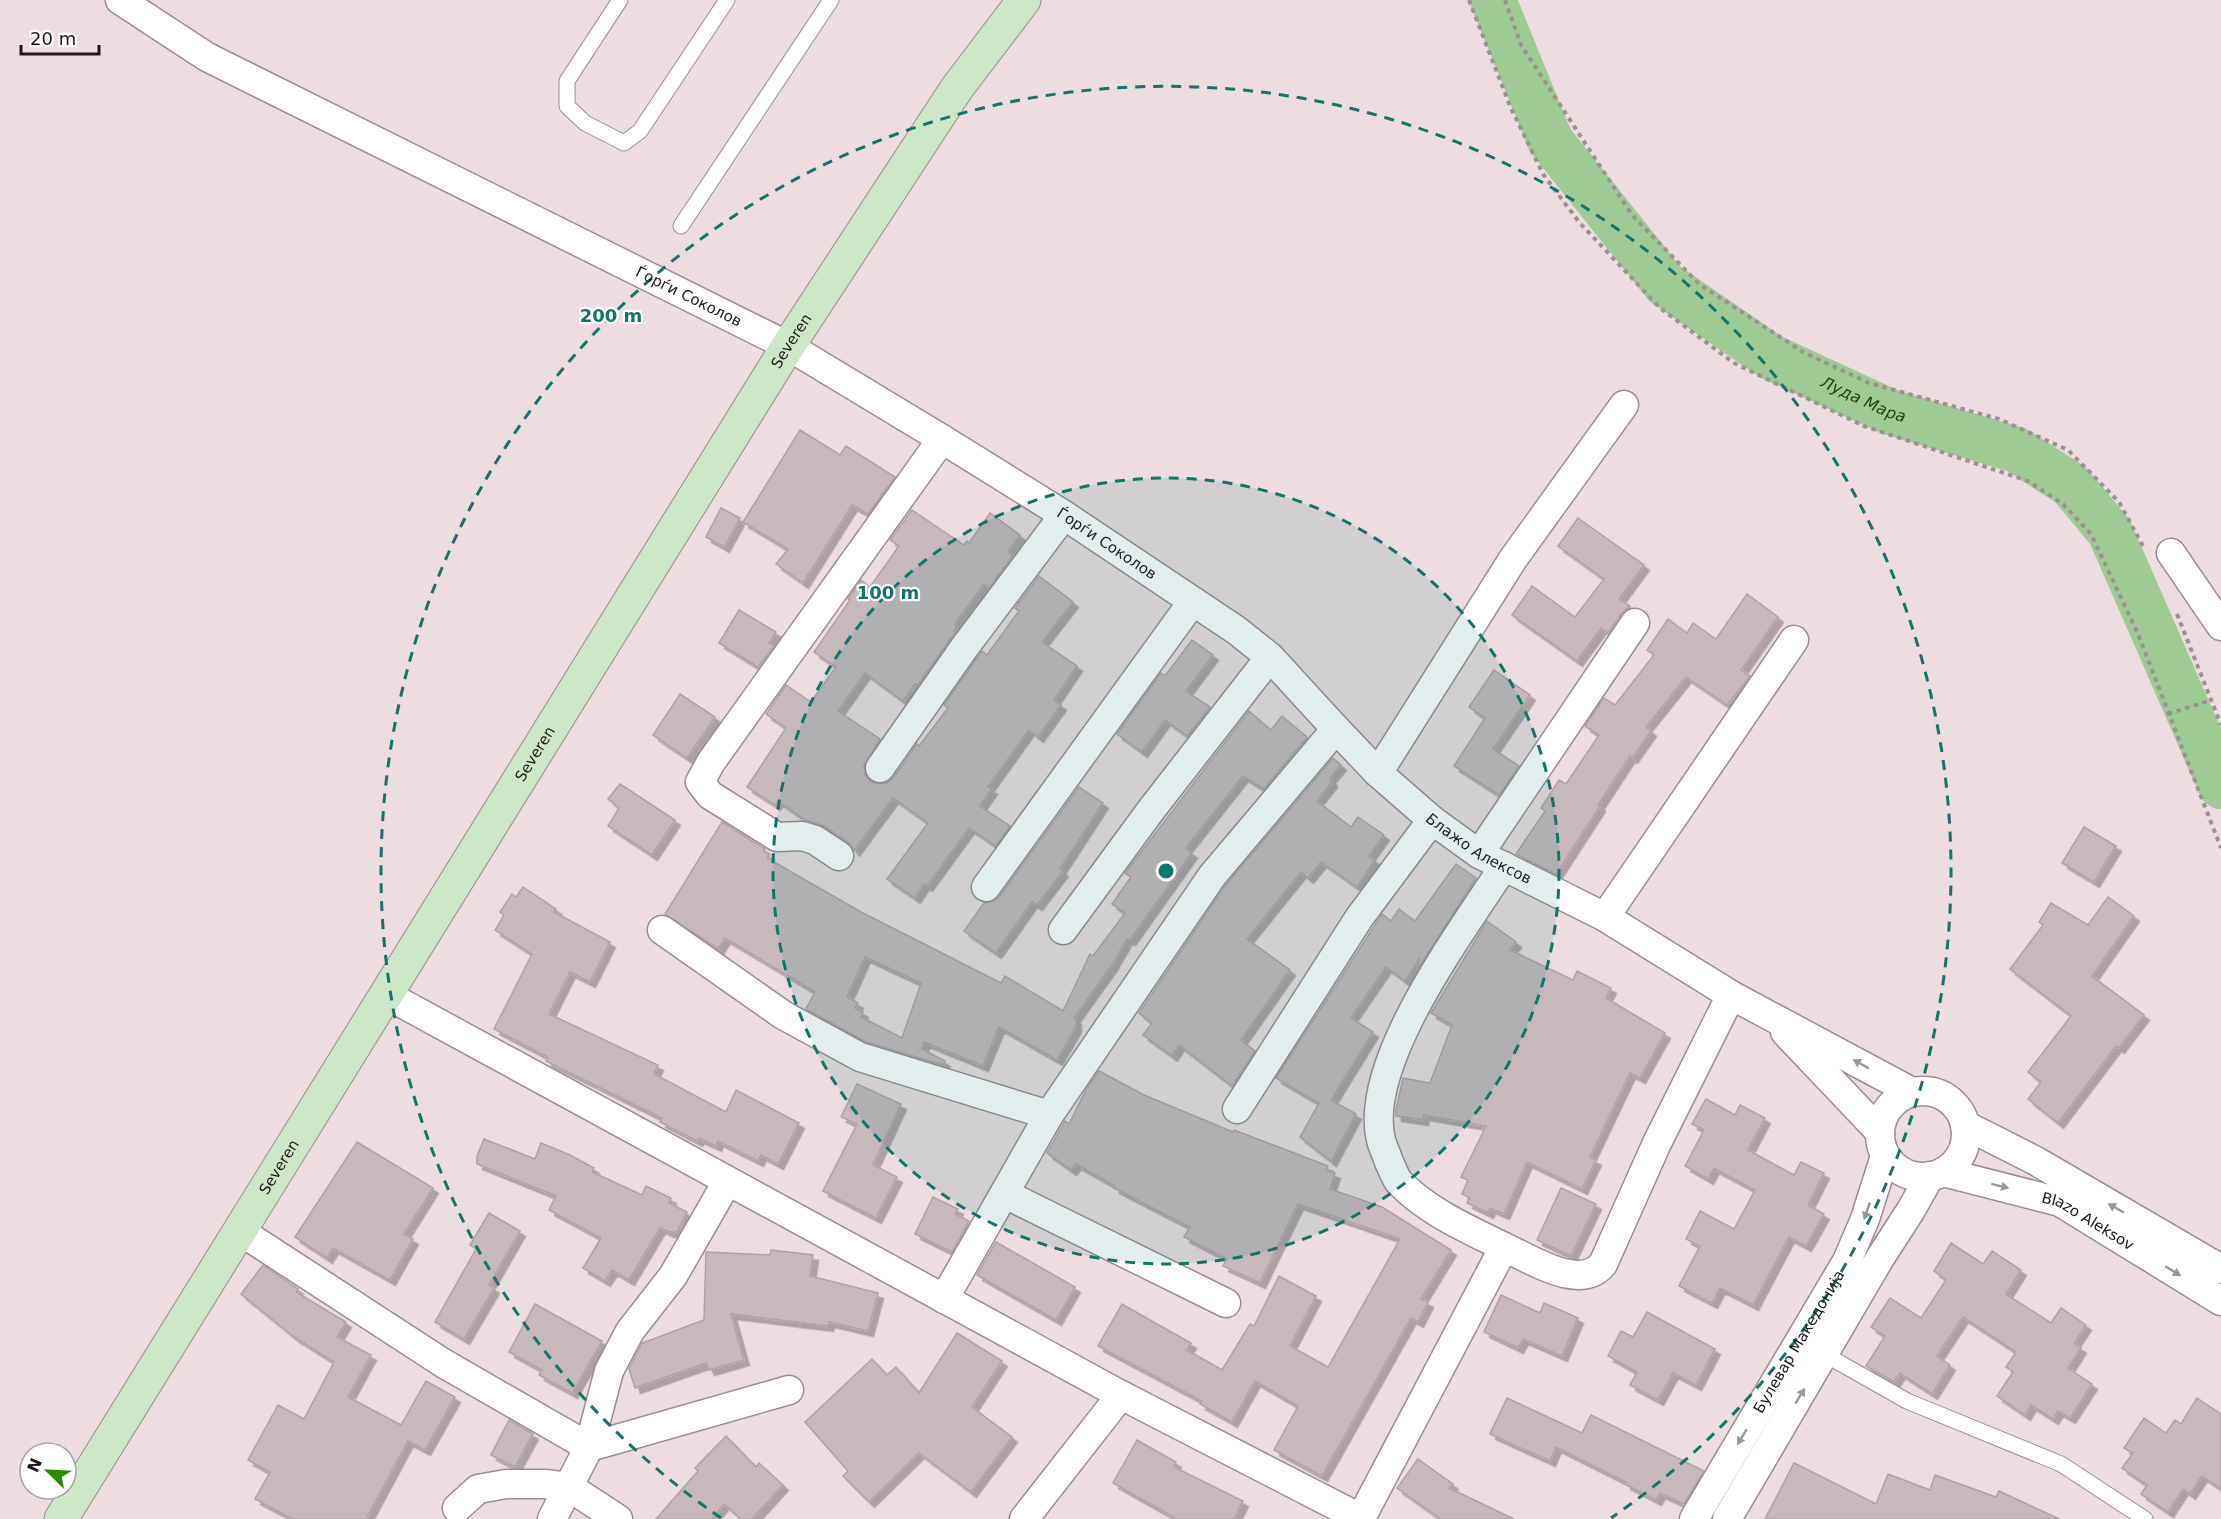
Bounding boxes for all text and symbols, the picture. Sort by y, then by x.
scale bar [21,18,99,56]
text: 20 m [30,28,76,49]
street label: Ѓорѓи Соколов [633,262,745,330]
text: 200 m [580,305,642,326]
street label: Severen [767,310,816,372]
water label: Луда Мара [1817,372,1908,426]
street label: Ѓорѓи Соколов [1054,503,1160,583]
text: 100 m [857,582,919,603]
street label: Severen [511,723,559,785]
street label: Блажо Алексов [1422,810,1534,888]
centre of rings [1156,861,1176,881]
one-way arrow [1852,1059,1869,1069]
street label: Severen [255,1136,303,1198]
one-way arrow [1990,1182,2009,1192]
street label: Blazo Aleksov [2040,1189,2137,1254]
one-way arrow [2108,1202,2124,1213]
one-way arrow [1862,1203,1872,1221]
one-way arrow [2165,1266,2181,1277]
street label: Булевар Македонија [1750,1267,1848,1417]
one-way arrow [1794,1388,1805,1404]
one-way arrow [1737,1429,1748,1445]
north arrow [18,1441,78,1501]
text: N [23,1455,46,1475]

